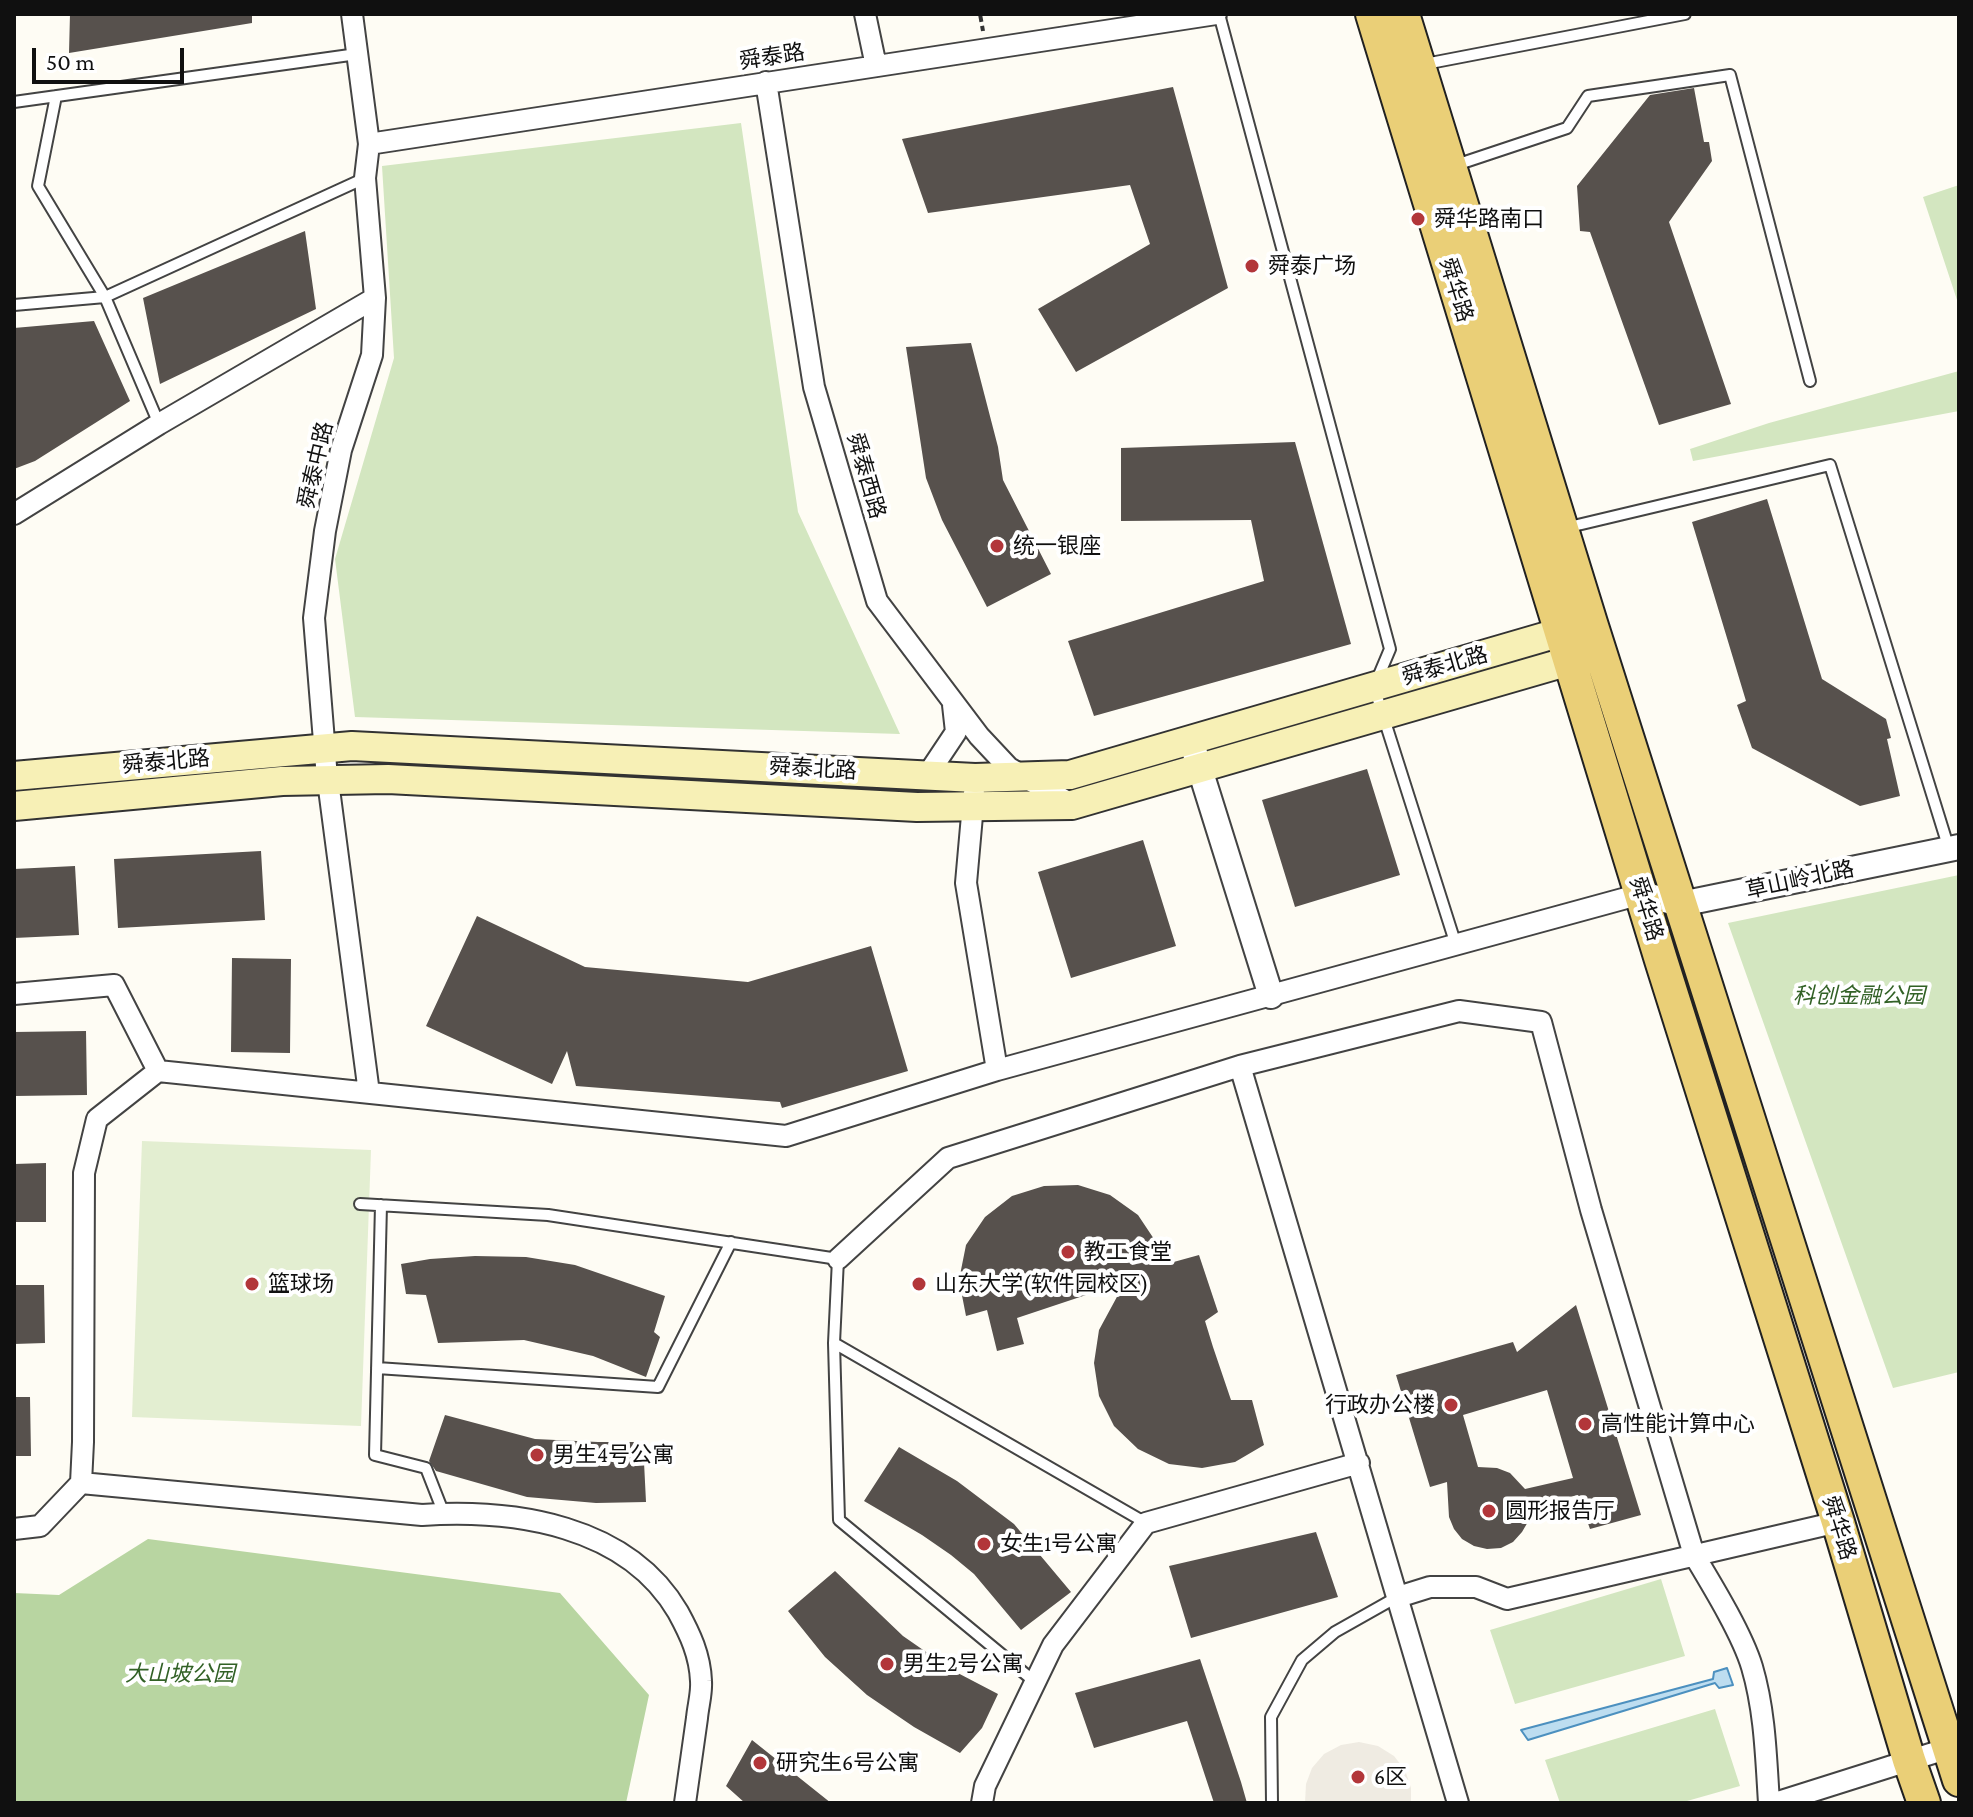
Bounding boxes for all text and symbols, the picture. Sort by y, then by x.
scale bar [36,32,188,82]
street label: 舜泰路 [737,39,807,75]
text: 50 m [46,48,95,75]
place label: 舜华路南口 [1434,206,1544,232]
marker: 舜华路南口 [1409,210,1427,228]
place label: 舜泰广场 [1268,253,1356,279]
street label: 舜华路 [1434,255,1478,325]
marker: 舜泰广场 [1243,257,1261,275]
street label: 舜泰中路 [293,419,339,511]
street label: 舜泰西路 [841,430,891,522]
place label: 统一银座 [1013,533,1101,559]
marker: 统一银座 [988,537,1006,555]
street label: 舜泰北路 [1399,641,1491,691]
street label: 舜泰北路 [121,745,211,779]
street label: 舜泰北路 [768,754,858,784]
street label: 草山岭北路 [1743,856,1857,904]
street label: 舜华路 [1624,874,1668,944]
park label: 科创金融公园 [1793,983,1925,1009]
place label: 教工食堂 [1084,1239,1172,1265]
marker: 教工食堂 [1059,1243,1077,1261]
place label: 篮球场 [268,1271,334,1297]
place label: 山东大学(软件园校区) [935,1271,1148,1297]
marker: 篮球场 [243,1275,261,1293]
marker: 山东大学(软件园校区) [910,1275,928,1293]
place label: 行政办公楼 [1325,1392,1435,1418]
marker: 行政办公楼 [1442,1396,1460,1414]
place label: 高性能计算中心 [1601,1411,1755,1437]
marker: 高性能计算中心 [1576,1415,1594,1433]
place label: 男生4号公寓 [553,1442,674,1468]
marker: 男生4号公寓 [528,1446,546,1464]
street label: 舜华路 [1817,1493,1861,1563]
place label: 圆形报告厅 [1505,1498,1615,1524]
marker: 圆形报告厅 [1480,1502,1498,1520]
place label: 女生1号公寓 [1000,1531,1117,1557]
marker: 女生1号公寓 [975,1535,993,1553]
place label: 男生2号公寓 [903,1651,1023,1677]
marker: 男生2号公寓 [878,1655,896,1673]
park label: 大山坡公园 [125,1661,235,1687]
place label: 研究生6号公寓 [776,1750,919,1776]
marker: 研究生6号公寓 [751,1754,769,1772]
place label: 6区 [1374,1764,1407,1790]
marker: 6区 [1349,1768,1367,1786]

